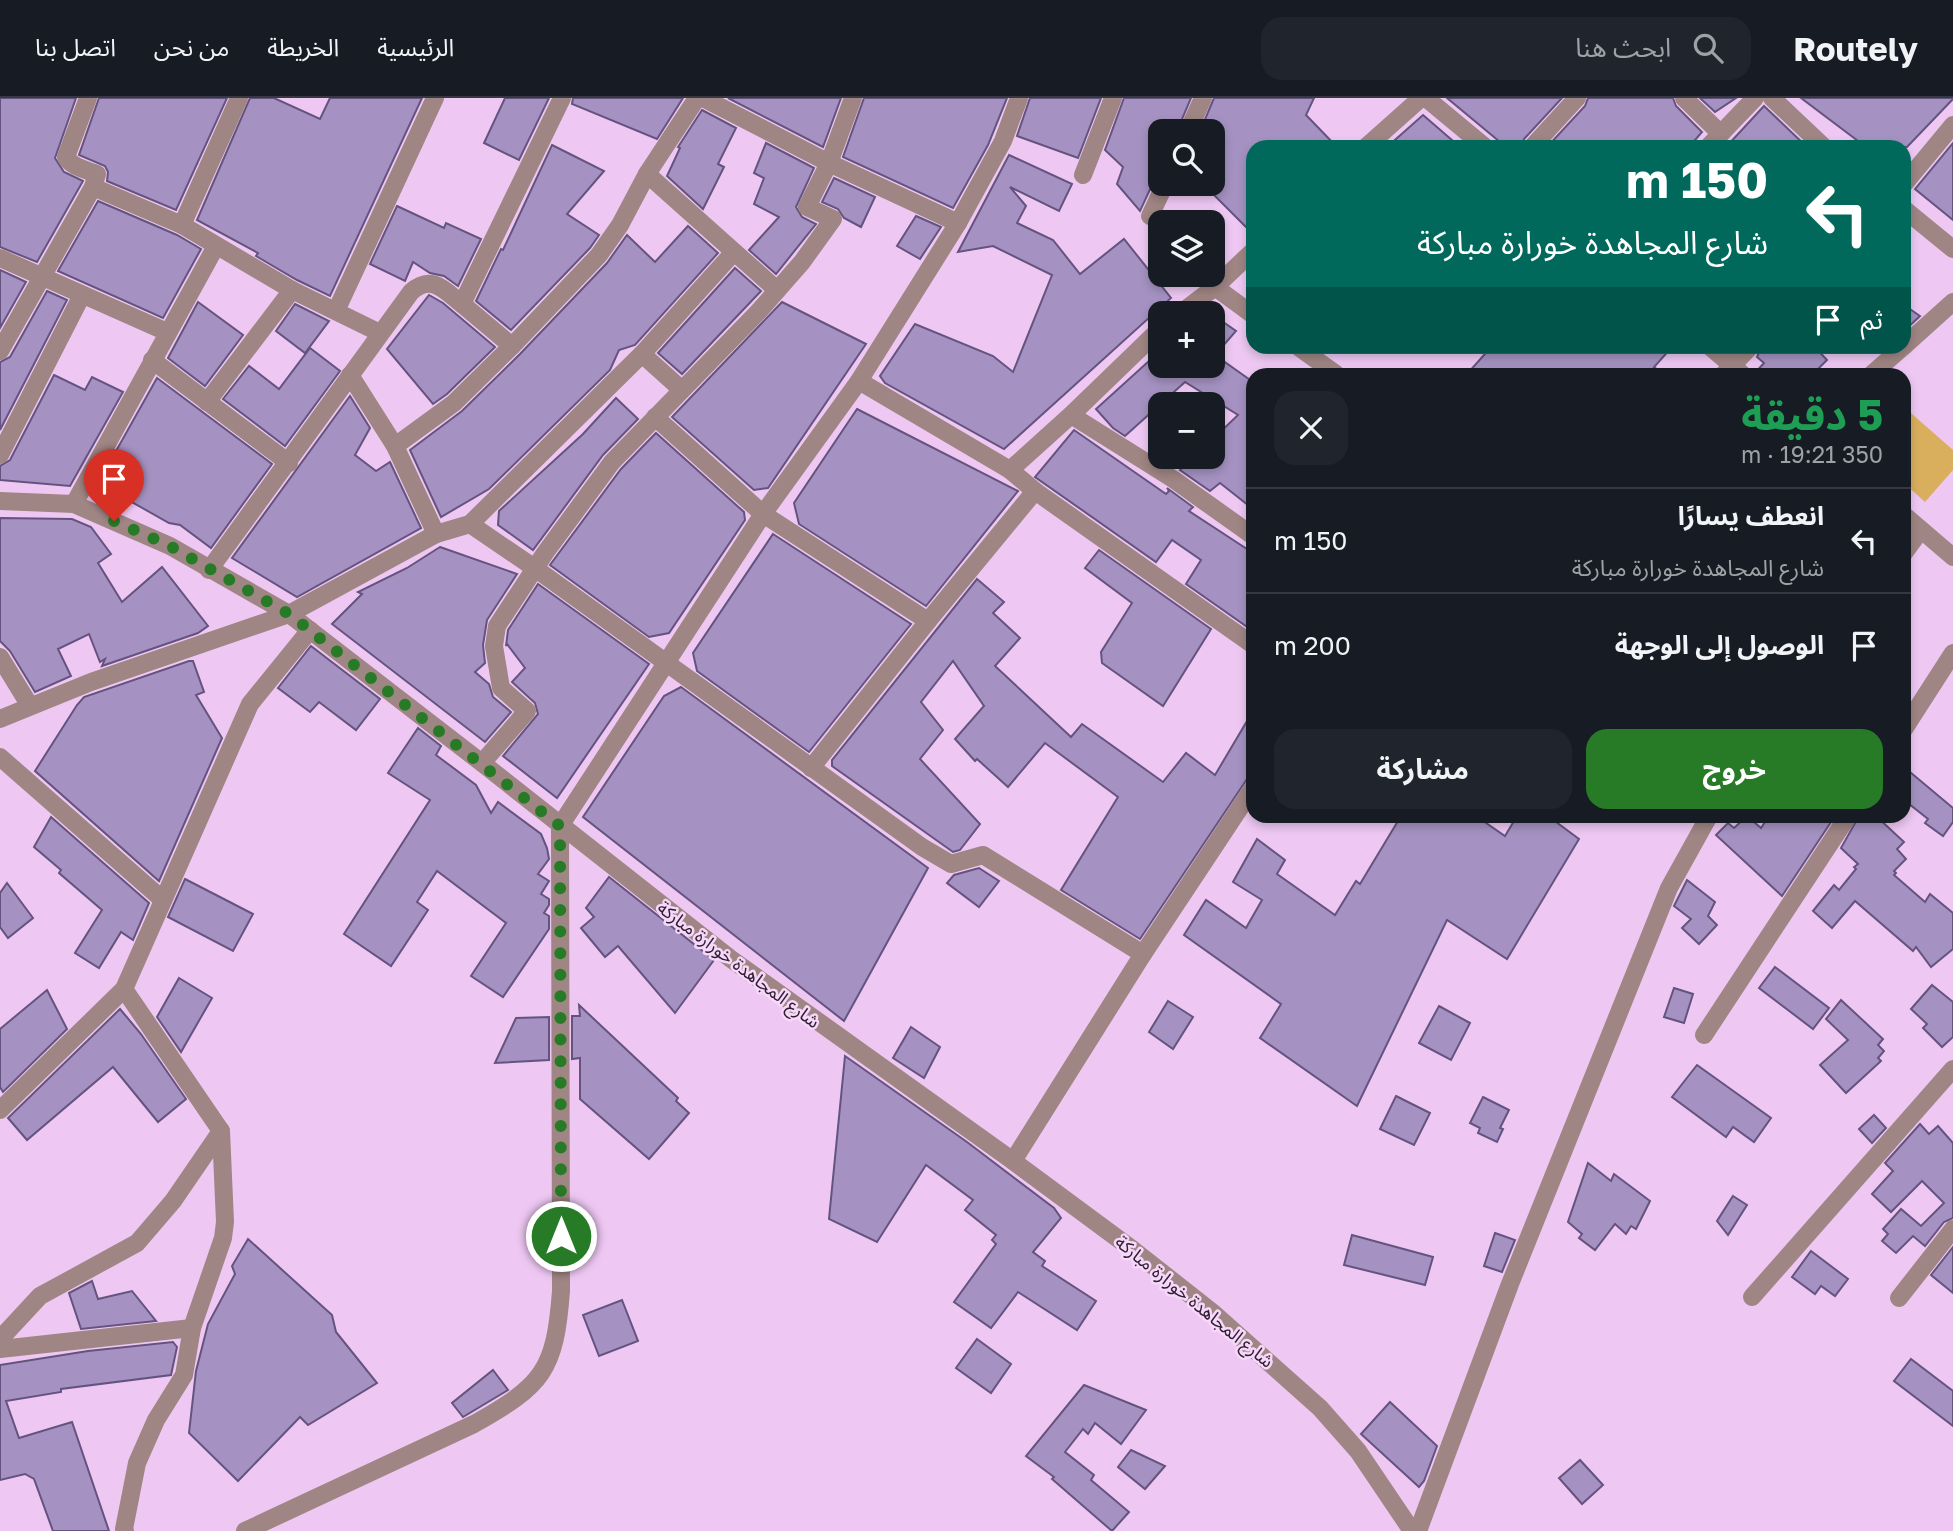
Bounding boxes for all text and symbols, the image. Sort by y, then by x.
search box [1261,17,1751,80]
icon: search [1689,29,1727,67]
text: Routely [1793,29,1918,68]
text: اتصل بنا [35,32,116,61]
text: من نحن [154,32,229,61]
text: الخريطة [267,32,339,61]
text: الرئيسية [377,32,454,61]
text: ابحث هنا [1575,32,1671,63]
map controls [1148,119,1225,469]
button: search [1148,119,1225,196]
text: 150 m [1626,150,1768,209]
icon: left [1792,168,1883,259]
button: layers [1148,210,1225,287]
text: شارع المجاهدة خورارة مباركة [1417,223,1768,261]
button: + [1148,301,1225,378]
icon: arrive [1809,301,1847,339]
text: ثم [1861,304,1883,335]
text: 5 دقيقة [1741,389,1883,439]
button: close [1274,391,1348,465]
button: − [1148,392,1225,469]
text: 350 m · 19:21 [1741,440,1883,468]
pin [84,449,144,521]
icon: arrive [95,460,133,498]
text: انعطف يسارًا [1678,500,1824,531]
icon: left [1845,522,1883,560]
text: 150 m [1274,525,1347,556]
text: شارع المجاهدة خورارة مباركة [1572,553,1824,581]
icon: arrive [1845,627,1883,665]
text: الوصول إلى الوجهة [1615,629,1824,660]
text: 200 m [1274,630,1351,661]
button: مشاركة [1274,729,1572,809]
button: خروج [1586,729,1883,809]
street label: شارع المجاهدة خورارة مباركة [651,896,824,1035]
position arrow [524,1199,598,1273]
street label: شارع المجاهدة خورارة مباركة [1109,1230,1279,1375]

